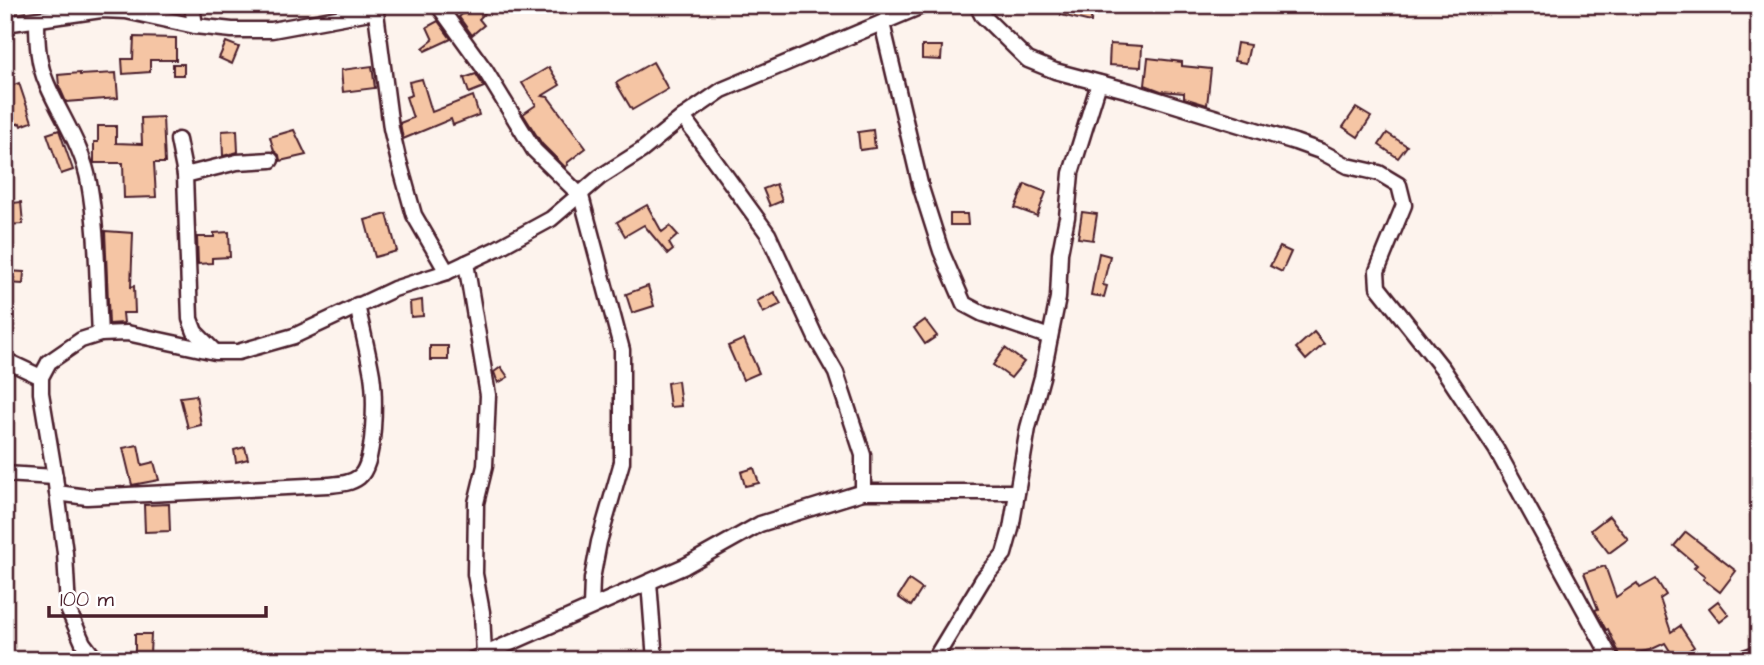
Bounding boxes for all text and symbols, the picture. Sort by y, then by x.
scale bar [49,574,266,618]
text: 100 m [60,585,115,614]

